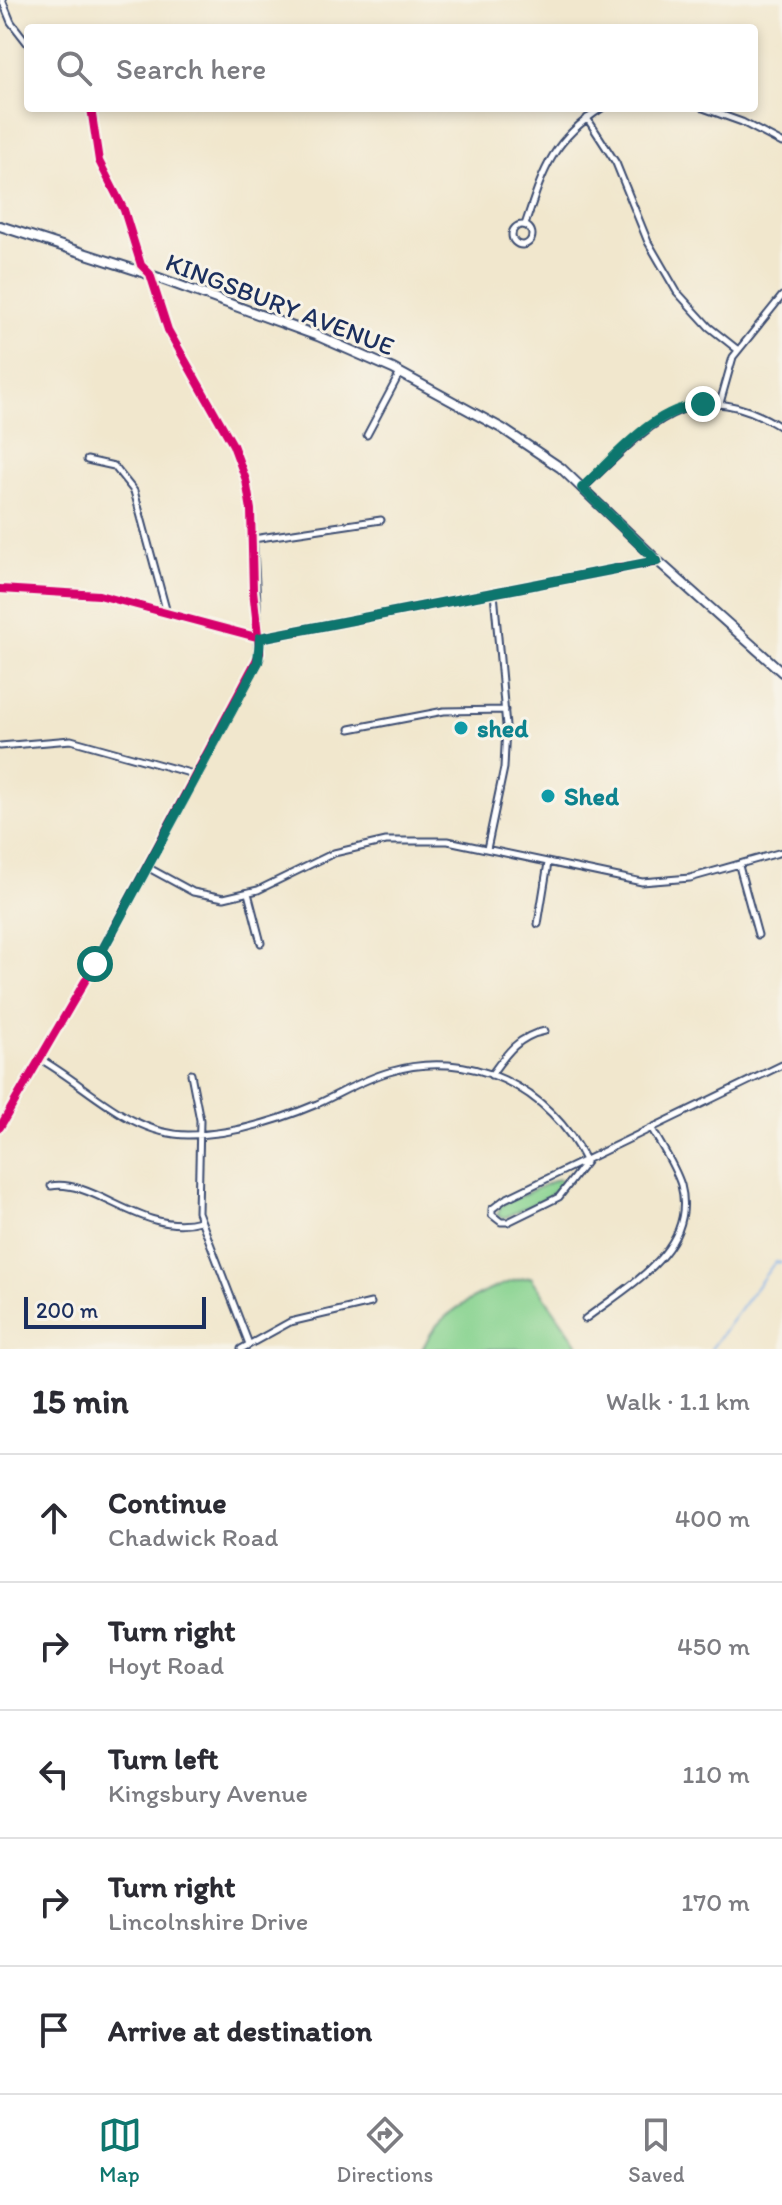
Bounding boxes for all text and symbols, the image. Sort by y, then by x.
search box [24,24,758,112]
icon: search [52,46,96,90]
text: Search here [116,50,266,87]
street label: KINGSBURY AVENUE [161,246,399,362]
route end [685,386,721,422]
place label: shed [477,712,529,744]
marker: shed [452,719,470,737]
place label: Shed [564,780,620,812]
marker: Shed [539,787,557,805]
route start [77,946,113,982]
scale bar [24,1293,206,1329]
text: 200 m [36,1297,98,1324]
text: 15 min [32,1381,129,1422]
text: Walk · 1.1 km [606,1385,750,1417]
text: Continue [108,1484,227,1521]
icon: ahead [32,1496,76,1540]
text: 400 m [675,1502,750,1534]
text: Chadwick Road [108,1521,278,1553]
text: Turn right [108,1612,236,1649]
icon: right [32,1624,76,1668]
text: 450 m [677,1630,750,1662]
text: Hoyt Road [108,1649,224,1681]
text: Turn left [108,1740,219,1777]
icon: left [32,1752,76,1796]
text: 110 m [682,1758,750,1790]
text: Kingsbury Avenue [108,1777,308,1809]
text: Turn right [108,1868,236,1905]
icon: right [32,1880,76,1924]
text: 170 m [681,1886,750,1918]
text: Lincolnshire Drive [108,1905,308,1937]
icon: arrive [32,2008,76,2052]
text: Arrive at destination [108,2012,372,2049]
tab: Map [98,2113,142,2188]
tab: Directions [337,2113,433,2188]
tab: Saved [628,2113,684,2188]

